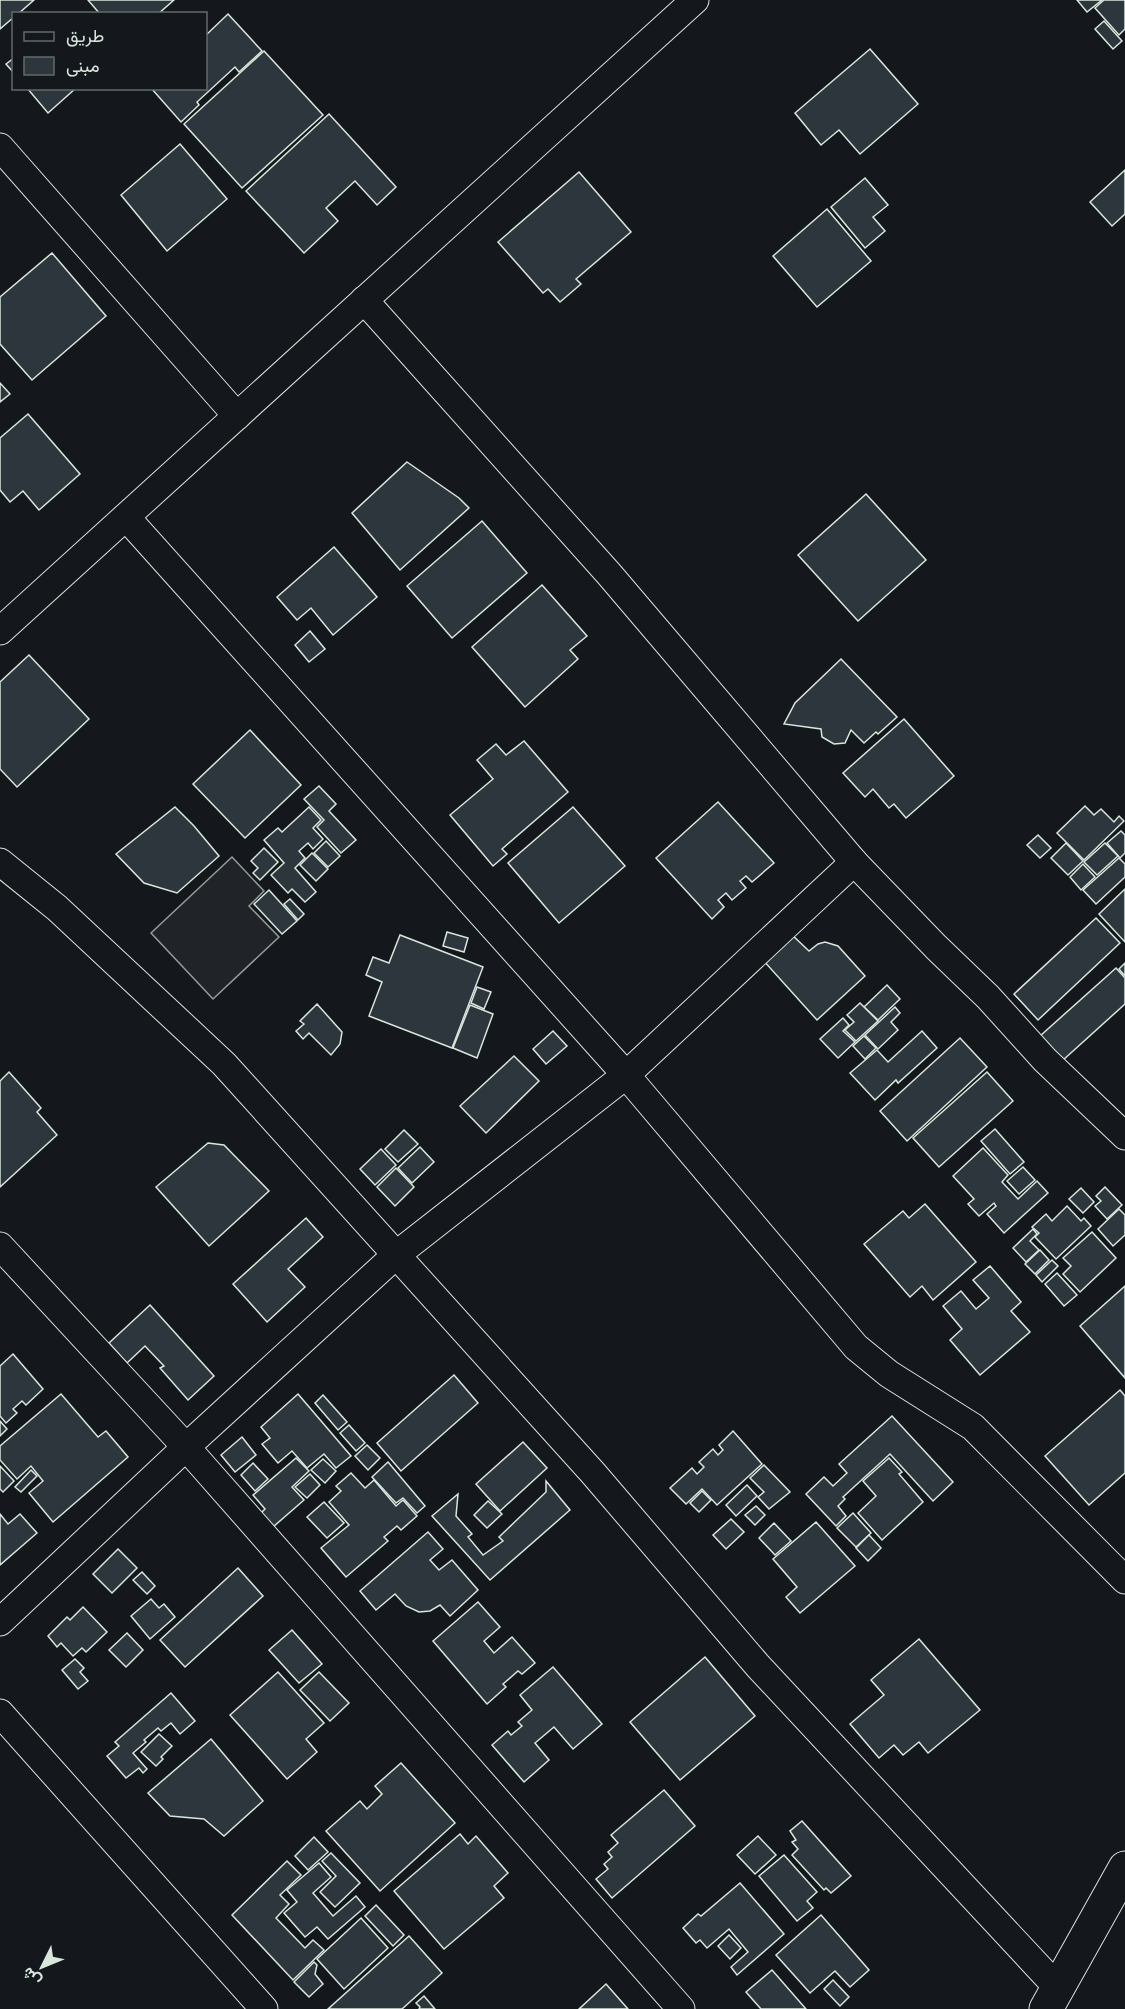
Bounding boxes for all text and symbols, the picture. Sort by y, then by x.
legend [12,12,207,90]
text: طريق [66,28,104,47]
text: مبنى [66,58,100,77]
north arrow [12,1937,72,1997]
text: ش [19,1963,45,1989]

